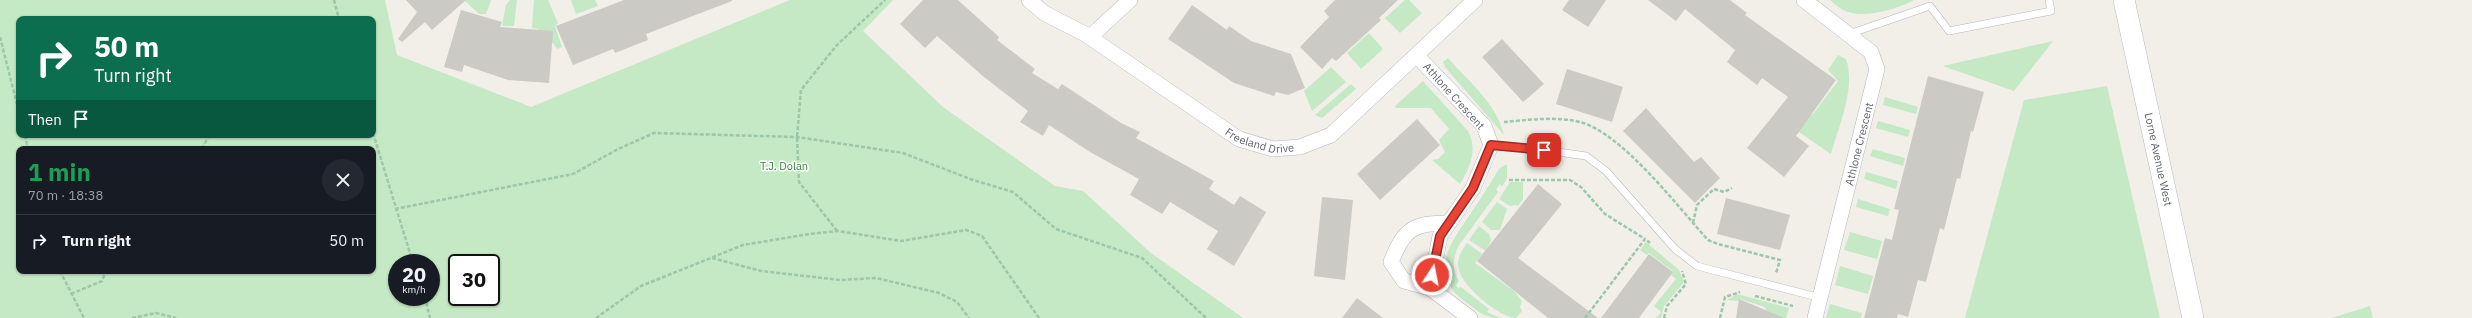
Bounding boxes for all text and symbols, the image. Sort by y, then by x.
text: 50 m [94,28,159,65]
icon: right [28,32,80,84]
street label: Athlone Crescent [1420,60,1488,132]
text: Turn right [94,64,172,87]
street label: Athlone Crescent [1842,101,1876,187]
icon: arrive [70,108,92,130]
text: Then [28,110,62,129]
street label: Lorne Avenue West [2142,112,2175,207]
street label: Freeland Drive [1223,125,1295,157]
pin [1527,133,1561,167]
icon: arrive [1533,139,1555,161]
text: 1 min [28,156,91,188]
button: close [322,159,364,201]
park label: T.J. Dolan [760,159,808,173]
text: 70 m · 18:38 [28,187,103,204]
icon: right [28,230,50,252]
text: Turn right [62,231,131,250]
text: 50 m [329,231,364,250]
speed limit sign: 30 [448,254,500,306]
position arrow [1411,254,1453,296]
text: 20 [402,261,426,288]
text: km/h [402,283,426,296]

